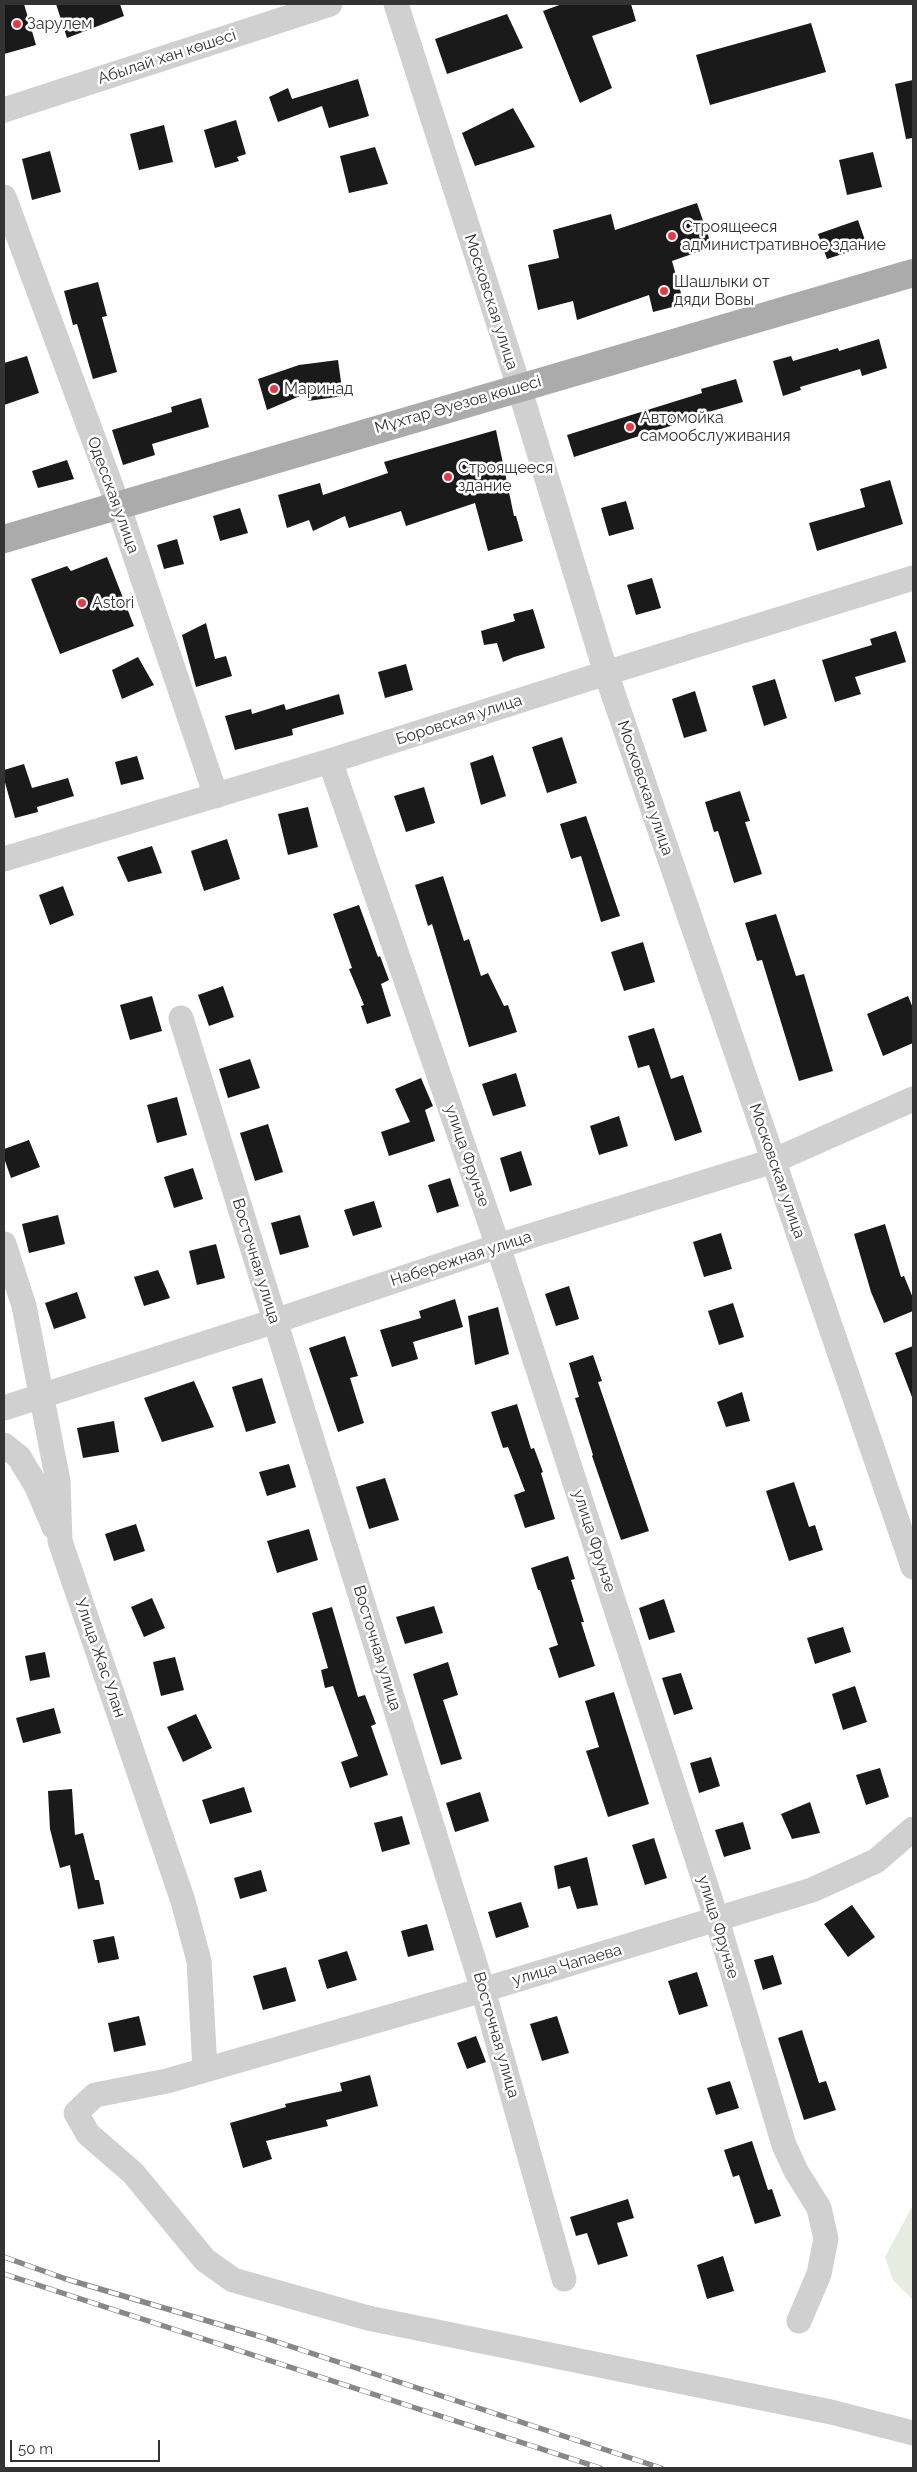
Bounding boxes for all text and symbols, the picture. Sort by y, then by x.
place label: Зарулем [27,14,92,34]
marker: Зарулем [11,18,23,30]
street label: Абылай хан көшесі [95,26,239,88]
place label: Строящееся административное здание [682,217,886,255]
marker: Строящееся административное здание [666,230,678,242]
street label: Московская улица [460,232,522,372]
place label: Шашлыки от дяди Вовы [674,272,770,310]
marker: Шашлыки от дяди Вовы [658,285,670,297]
street label: Мұхтар Әуезов көшесі [373,372,543,438]
place label: Маринад [284,379,353,399]
marker: Маринад [268,383,280,395]
place label: Автомойка самообслуживания [640,408,791,446]
marker: Автомойка самообслуживания [624,421,636,433]
street label: Одесская улица [83,434,143,556]
place label: Строящееся здание [458,458,553,496]
marker: Строящееся здание [442,471,454,483]
place label: Astori [92,593,134,613]
marker: Astori [76,597,88,609]
street label: Боровская улица [394,691,524,749]
street label: Московская улица [613,718,677,858]
street label: Московская улица [745,1101,809,1241]
street label: улица Фрунзе [441,1102,493,1210]
street label: Восточная улица [228,1196,284,1326]
street label: Набережная улица [388,1227,534,1291]
street label: улица Фрунзе [568,1487,620,1595]
street label: Восточная улица [349,1583,405,1713]
street label: Улица Жас Улан [71,1596,129,1720]
street label: улица Фрунзе [693,1873,743,1981]
street label: улица Чапаева [510,1940,624,1990]
street label: Восточная улица [469,1970,523,2100]
scale bar [12,2430,162,2462]
text: 50 m [18,2440,53,2458]

